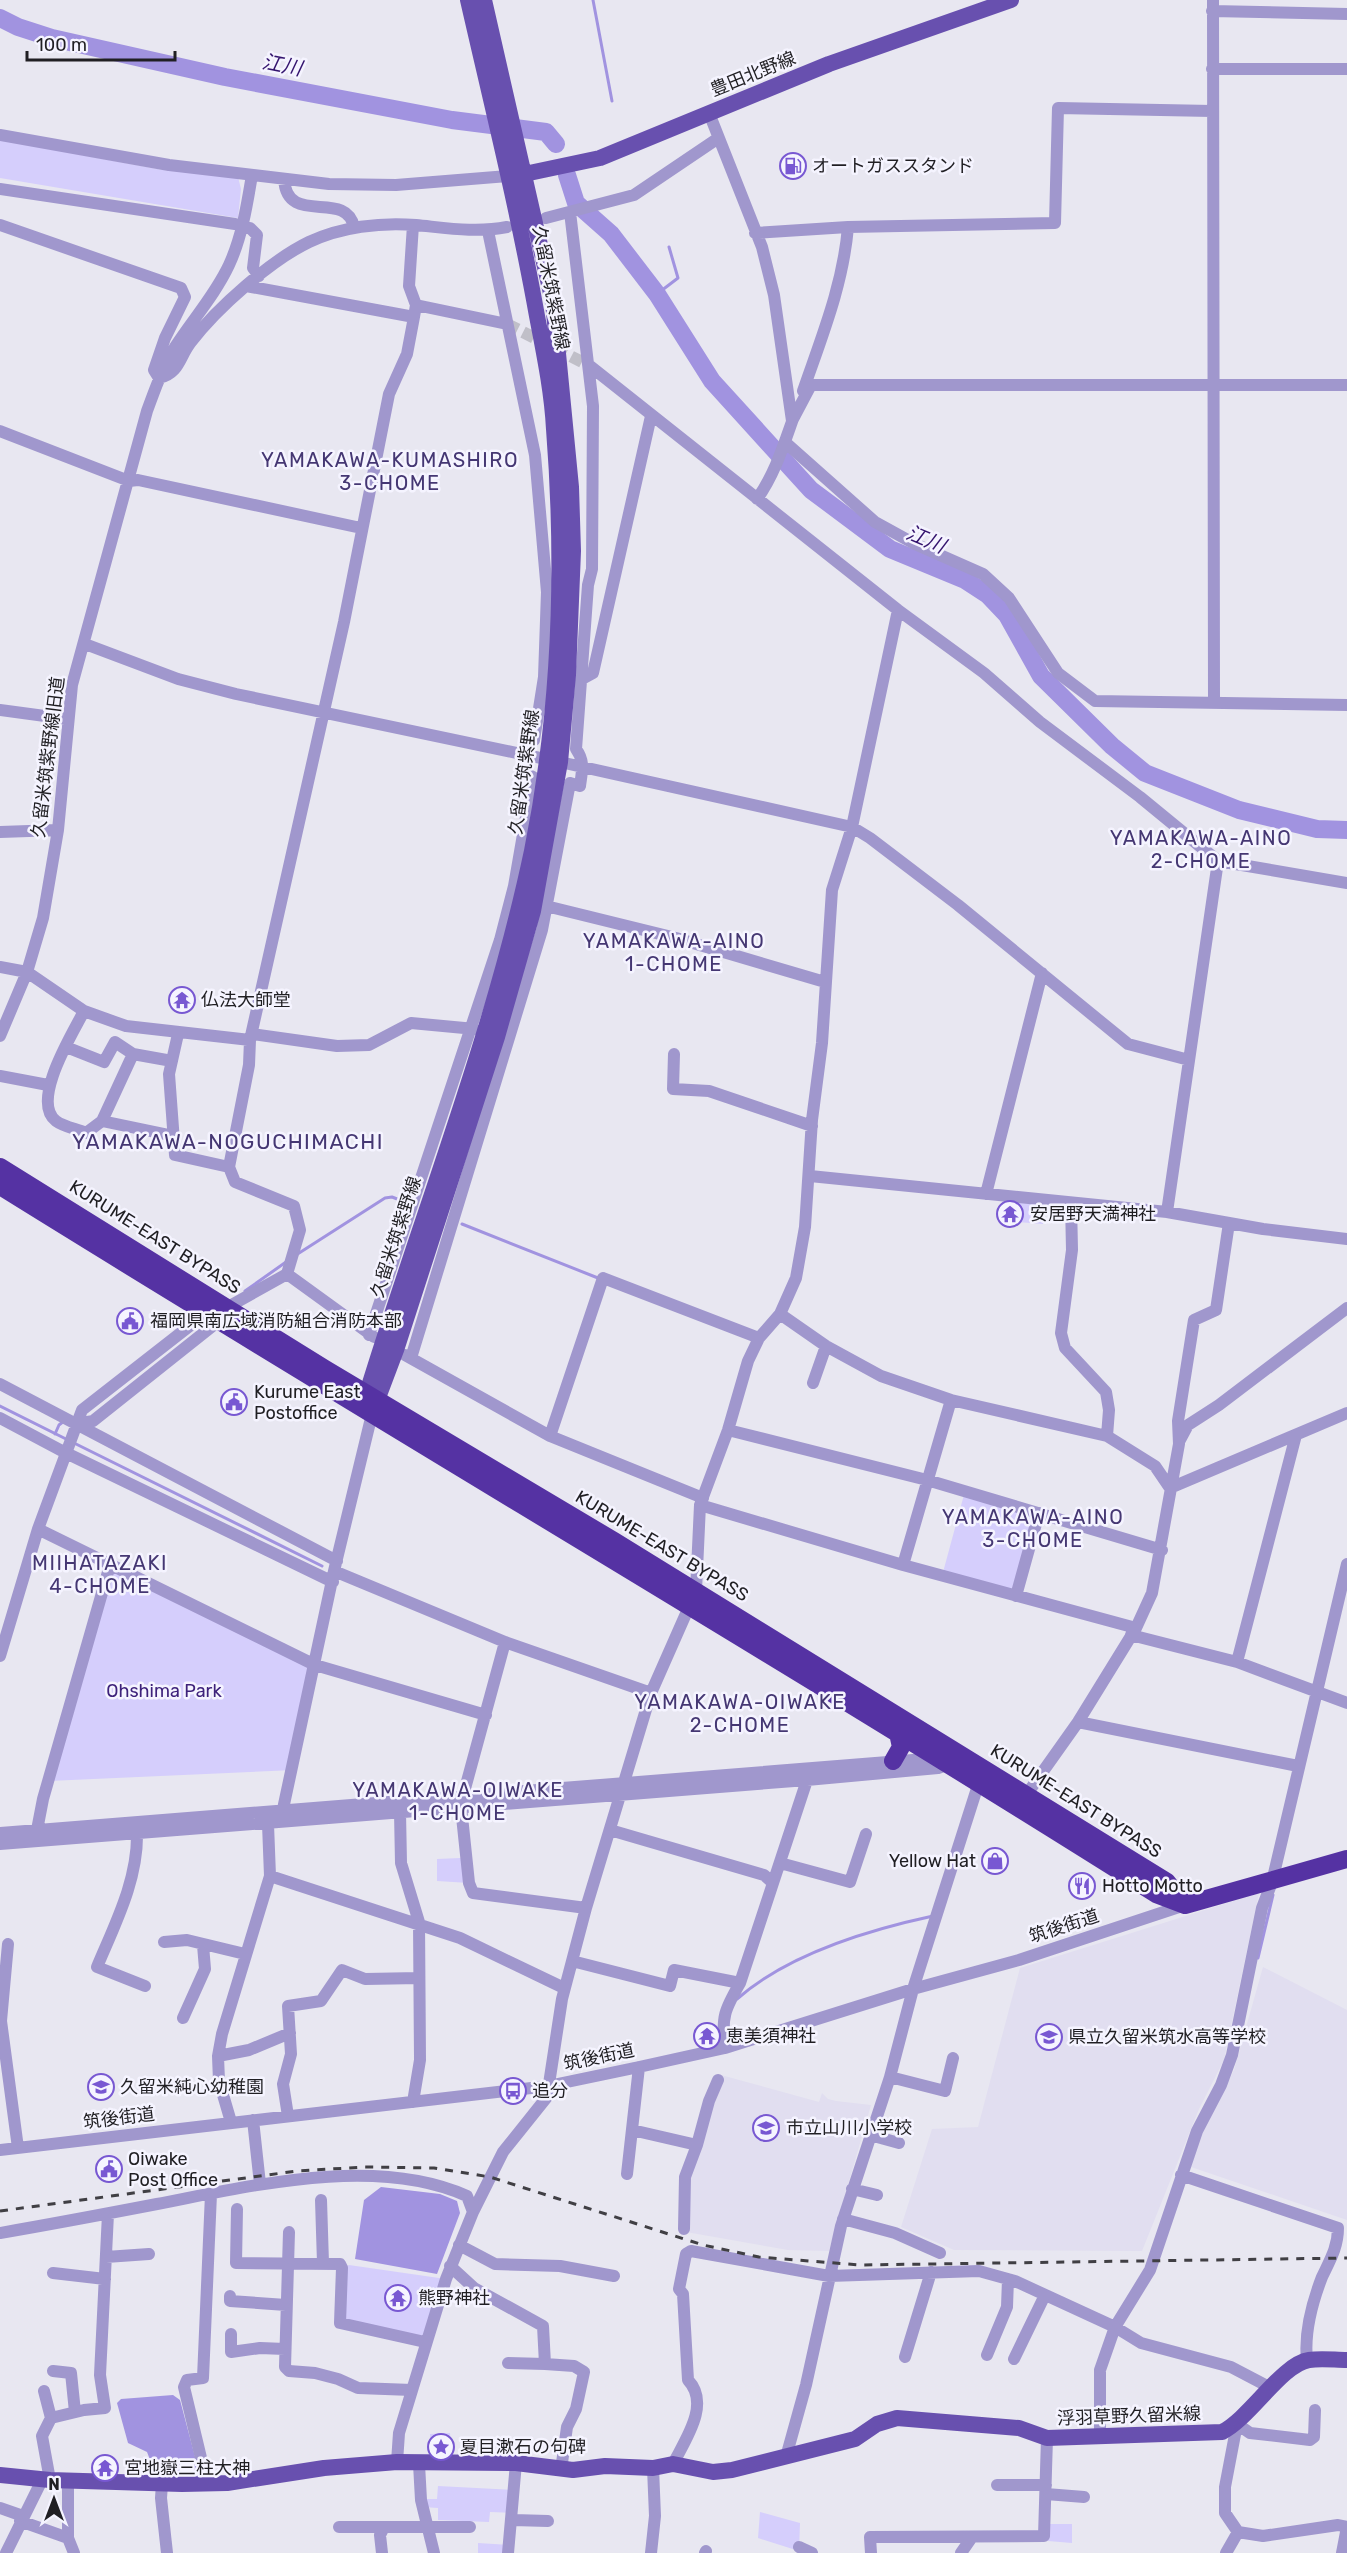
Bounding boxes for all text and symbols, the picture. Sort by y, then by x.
scale bar [27,24,176,62]
text: 100 m [36,34,87,56]
street label: 豊田北野線 [707,47,799,101]
water label: 江川 [260,49,306,81]
fuel station icon: オートガススタンド [778,151,808,181]
place label: オートガススタンド [812,155,974,177]
street label: 久留米筑紫野線 [528,224,574,352]
district label: YAMAKAWA-KUMASHIRO 3-CHOME [261,448,519,495]
water label: 江川 [903,520,951,559]
street label: 久留米筑紫野線旧道 [27,675,69,839]
street label: 久留米筑紫野線 [504,708,544,836]
district label: YAMAKAWA-AINO 2-CHOME [1110,826,1292,873]
district label: YAMAKAWA-AINO 1-CHOME [583,929,765,976]
temple icon: 仏法大師堂 [167,985,197,1015]
place label: 仏法大師堂 [201,989,291,1011]
district label: YAMAKAWA-NOGUCHIMACHI [72,1129,384,1154]
street label: 久留米筑紫野線 [366,1174,426,1300]
street label: KURUME-EAST BYPASS [65,1175,245,1299]
temple icon: 安居野天満神社 [995,1199,1025,1229]
place label: 安居野天満神社 [1030,1203,1156,1225]
public building icon: 福岡県南広域消防組合消防本部 [115,1306,145,1336]
place label: 福岡県南広域消防組合消防本部 [150,1310,402,1332]
place label: Kurume East Postoffice [254,1381,360,1424]
public building icon: Kurume East Postoffice [219,1387,249,1417]
street label: KURUME-EAST BYPASS [572,1486,752,1606]
district label: YAMAKAWA-AINO 3-CHOME [942,1505,1124,1552]
district label: MIIHATAZAKI 4-CHOME [32,1551,168,1598]
park label: Ohshima Park [106,1680,222,1702]
district label: YAMAKAWA-OIWAKE 2-CHOME [634,1690,846,1737]
street label: KURUME-EAST BYPASS [986,1739,1166,1863]
district label: YAMAKAWA-OIWAKE 1-CHOME [352,1778,564,1825]
shop icon: Yellow Hat [980,1846,1010,1876]
place label: Yellow Hat [889,1850,976,1872]
restaurant icon: Hotto Motto [1067,1871,1097,1901]
place label: Hotto Motto [1102,1875,1203,1897]
street label: 筑後街道 [1026,1904,1102,1948]
temple icon: 恵美須神社 [692,2021,722,2051]
school or university icon: 県立久留米筑水高等学校 [1034,2022,1064,2052]
place label: 恵美須神社 [726,2025,816,2047]
place label: 県立久留米筑水高等学校 [1068,2026,1266,2048]
street label: 筑後街道 [561,2039,637,2075]
school or university icon: 久留米純心幼稚園 [86,2072,116,2102]
place label: 久留米純心幼稚園 [120,2076,264,2098]
bus stop icon: 追分 [498,2076,528,2106]
place label: 追分 [532,2080,568,2102]
street label: 筑後街道 [82,2103,156,2133]
school or university icon: 市立山川小学校 [751,2113,781,2143]
place label: 市立山川小学校 [786,2117,912,2139]
place label: Oiwake Post Office [128,2148,218,2191]
public building icon: Oiwake Post Office [94,2154,124,2184]
temple icon: 熊野神社 [383,2283,413,2313]
place label: 熊野神社 [418,2287,490,2309]
street label: 浮羽草野久留米線 [1057,2402,1201,2430]
place icon: 夏目漱石の句碑 [426,2432,456,2462]
place label: 夏目漱石の句碑 [460,2436,586,2458]
temple icon: 宮地嶽三柱大神 [90,2453,120,2483]
place label: 宮地嶽三柱大神 [124,2457,250,2479]
north arrow [24,2469,84,2529]
text: N [48,2475,60,2494]

